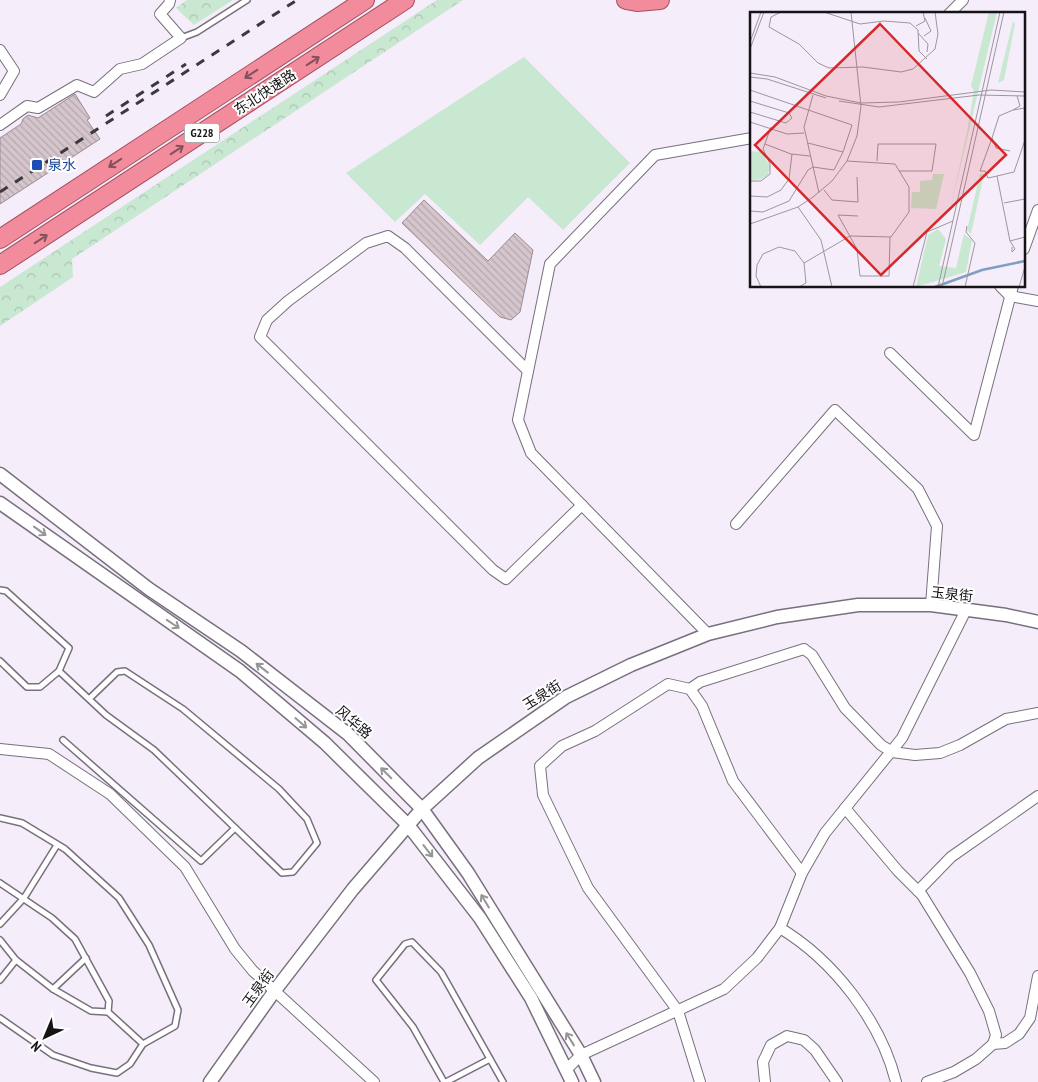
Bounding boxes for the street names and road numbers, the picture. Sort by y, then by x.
street label: 东北快速路 [231,65,299,119]
road number: G228 [184,124,220,142]
street label: 玉泉街 [930,583,974,605]
street label: 玉泉街 [519,676,565,714]
street label: 风华路 [332,701,376,743]
street label: 玉泉街 [238,966,278,1010]

